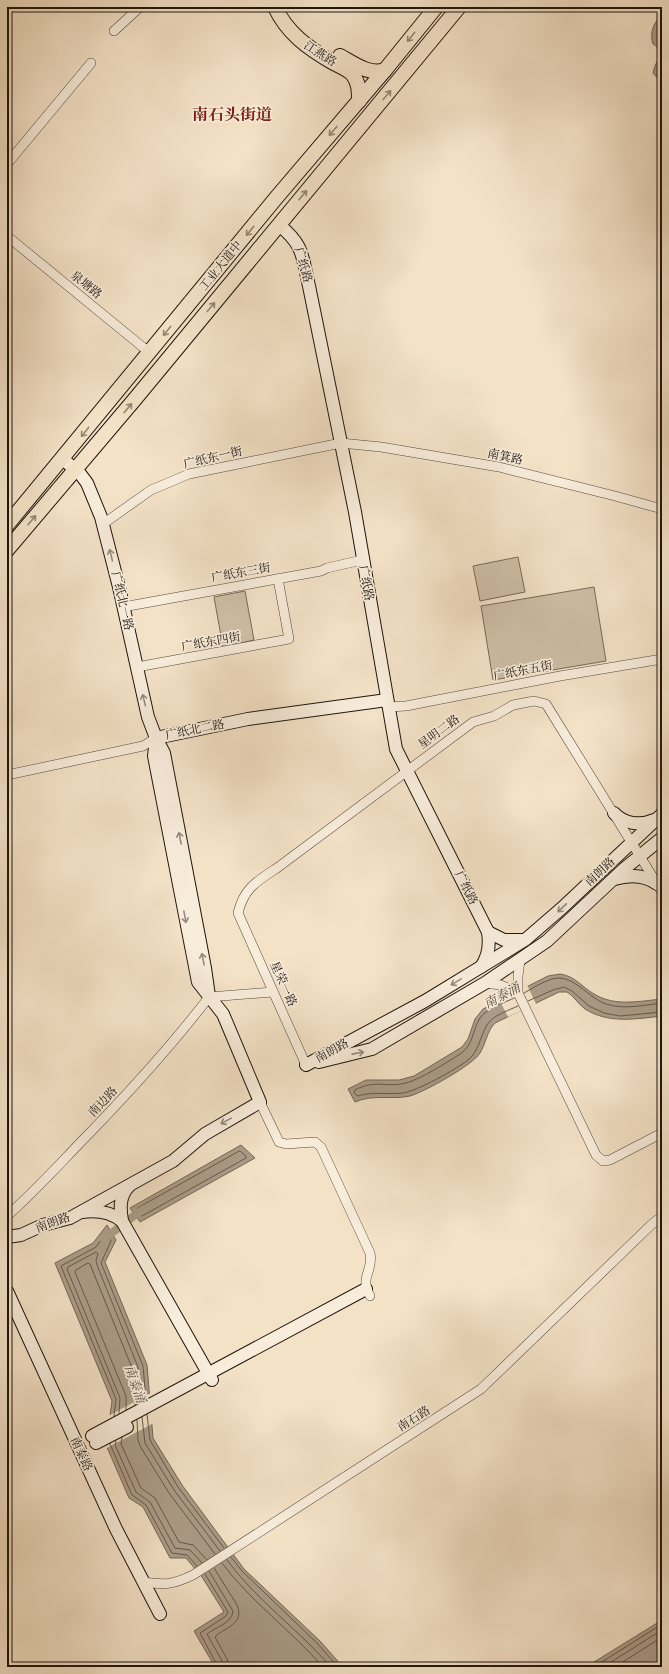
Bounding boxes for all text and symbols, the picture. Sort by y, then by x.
one-way arrow [407,32,416,43]
street label: 江燕路 [301,38,339,70]
one-way arrow [382,90,391,101]
district label: 南石头街道 [192,105,272,125]
one-way arrow [328,126,338,136]
one-way arrow [299,190,308,201]
one-way arrow [245,225,254,236]
street label: 工业大道中 [196,238,246,294]
street label: 广纸路 [291,246,315,284]
street label: 泉塘路 [67,268,105,302]
one-way arrow [206,302,215,313]
one-way arrow [163,326,172,337]
one-way arrow [123,402,132,413]
one-way arrow [80,426,89,437]
street label: 广纸东一街 [182,444,245,472]
street label: 南箕路 [486,446,524,468]
one-way arrow [28,515,37,526]
one-way arrow [107,549,114,562]
street label: 广纸东三街 [210,560,273,586]
street label: 广纸路 [355,564,377,602]
street label: 广纸北一路 [108,570,136,632]
street label: 广纸东四街 [180,629,243,655]
street label: 广纸东五街 [492,658,555,684]
one-way arrow [140,694,147,707]
street label: 星明二路 [415,712,463,752]
street label: 广纸北二路 [164,717,226,743]
one-way arrow [176,832,184,845]
street label: 南朗路 [582,854,618,890]
street label: 广纸路 [451,869,481,907]
one-way arrow [558,903,568,912]
one-way arrow [182,910,190,923]
one-way arrow [199,952,207,965]
street label: 星荣一路 [266,959,300,1009]
one-way arrow [450,979,462,987]
water label: 南泰涌 [481,979,525,1012]
street label: 南朗路 [313,1036,351,1066]
one-way arrow [351,1049,364,1057]
street label: 南边路 [85,1084,121,1120]
one-way arrow [220,1118,232,1125]
street label: 南朗路 [34,1210,72,1236]
water label: 南泰涌 [121,1363,150,1407]
street label: 南石路 [395,1403,433,1435]
street label: 南泰路 [67,1435,95,1473]

